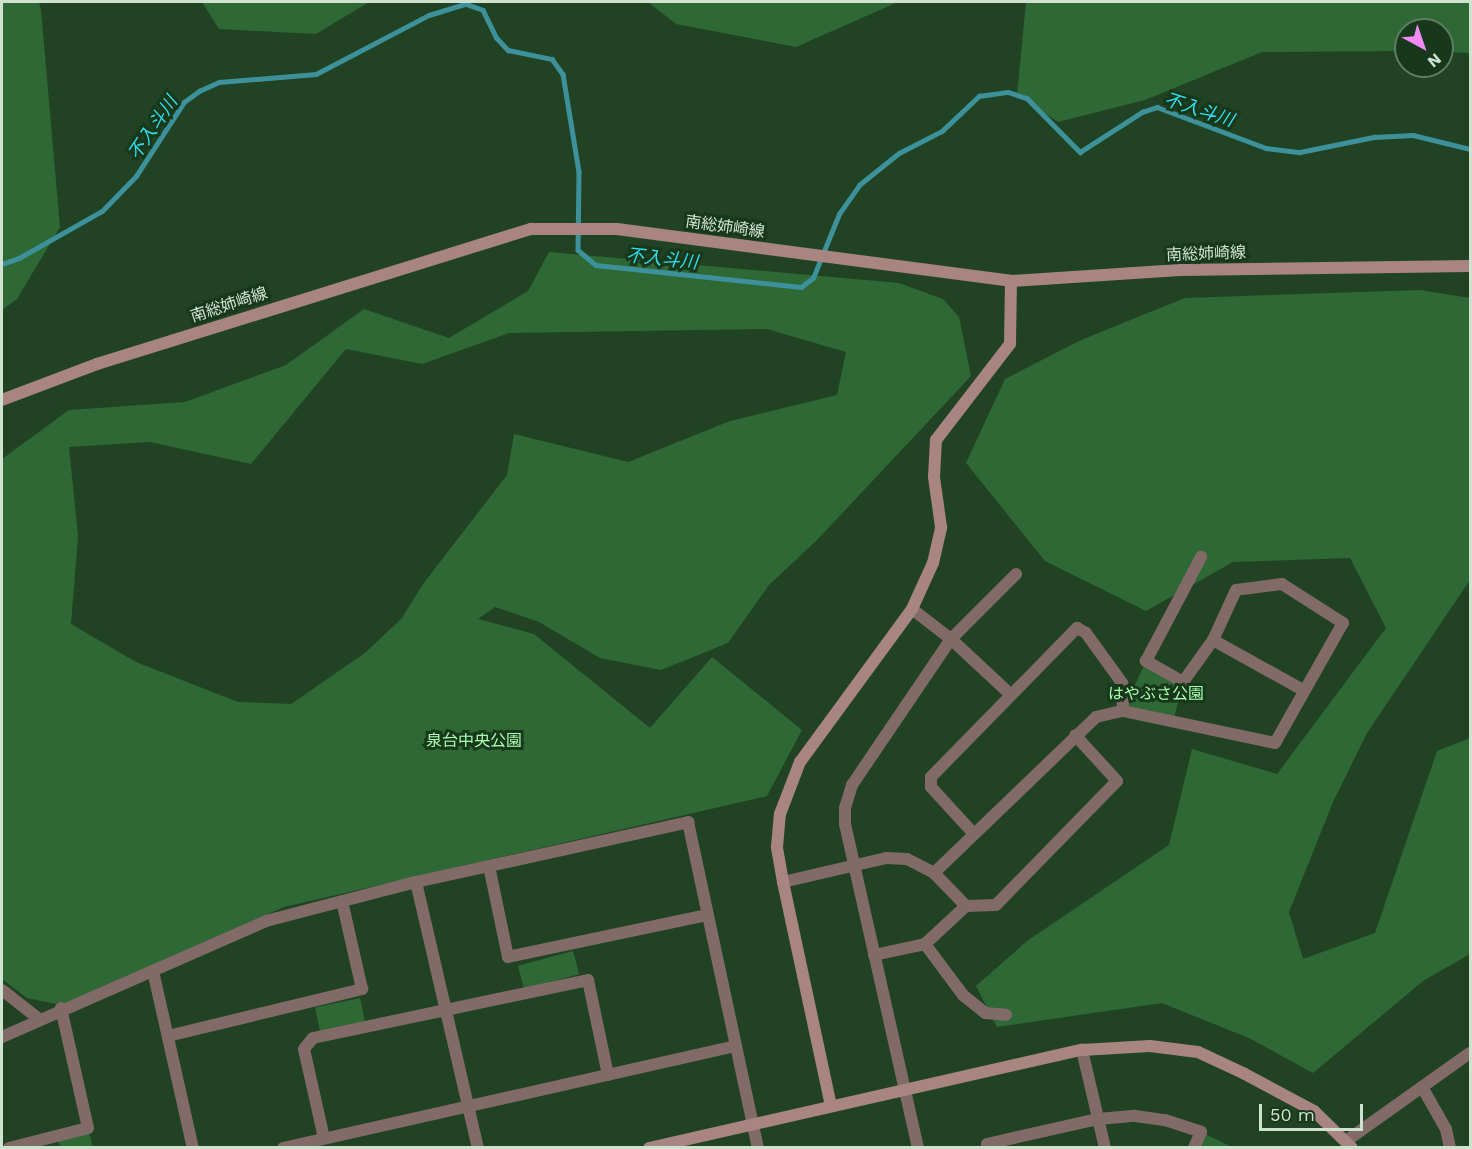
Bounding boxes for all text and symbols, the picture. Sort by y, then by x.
north arrow [1394,18,1454,78]
text: N [1424,50,1445,72]
water label: 不入斗川 [1161,89,1237,131]
water label: 不入斗川 [124,92,182,164]
street label: 南総姉崎線 [684,212,766,242]
street label: 南総姉崎線 [1166,243,1246,265]
water label: 不入斗川 [625,244,699,274]
street label: 南総姉崎線 [188,284,270,326]
park label: はやぶさ公園 [1108,684,1204,704]
park label: 泉台中央公園 [426,731,522,751]
scale bar [1262,1092,1366,1130]
text: 50 m [1270,1104,1315,1125]

